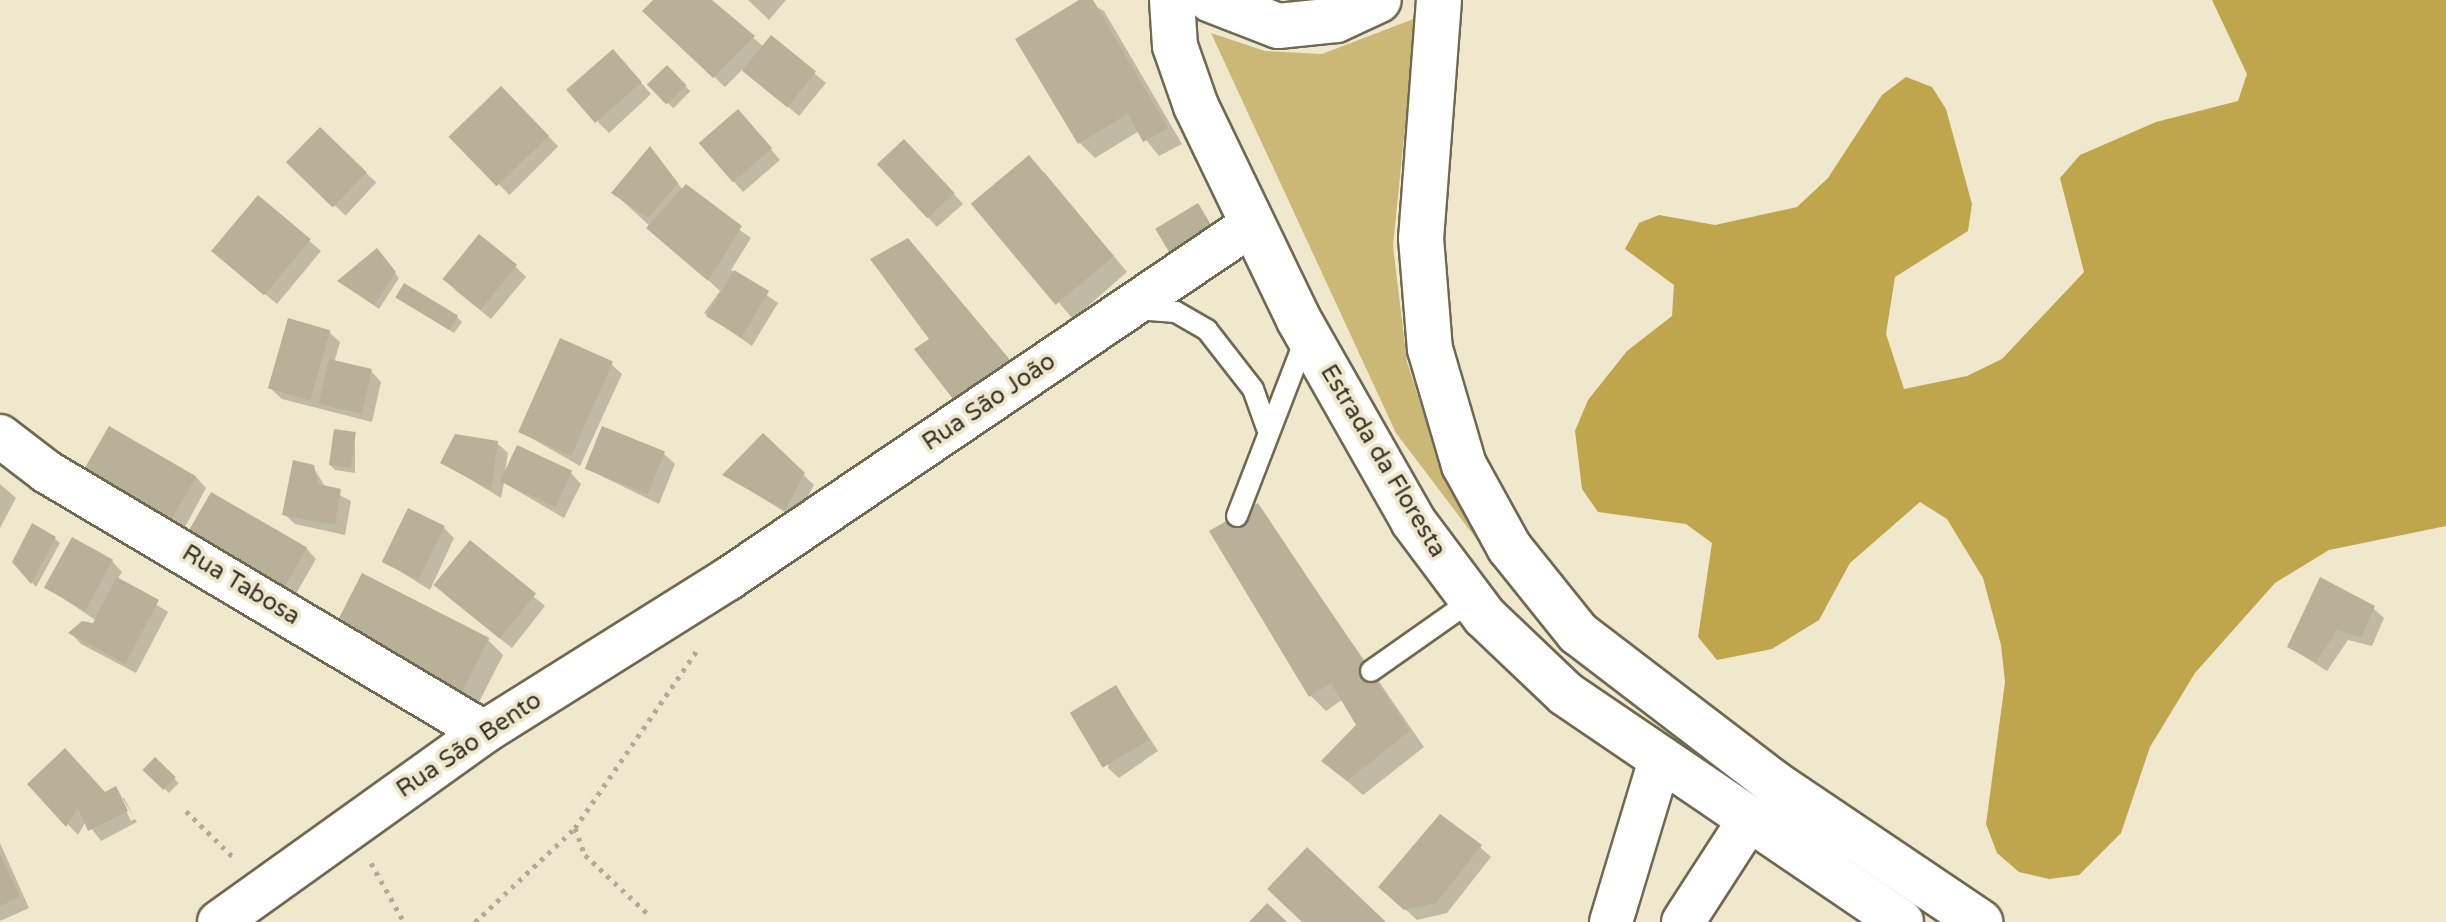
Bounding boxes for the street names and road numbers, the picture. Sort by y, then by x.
street label: Rua São João [917,347,1061,457]
street label: Estrada da Floresta [1314,359,1452,563]
street label: Rua Tabosa [177,539,305,631]
street label: Rua São Bento [391,686,547,804]

